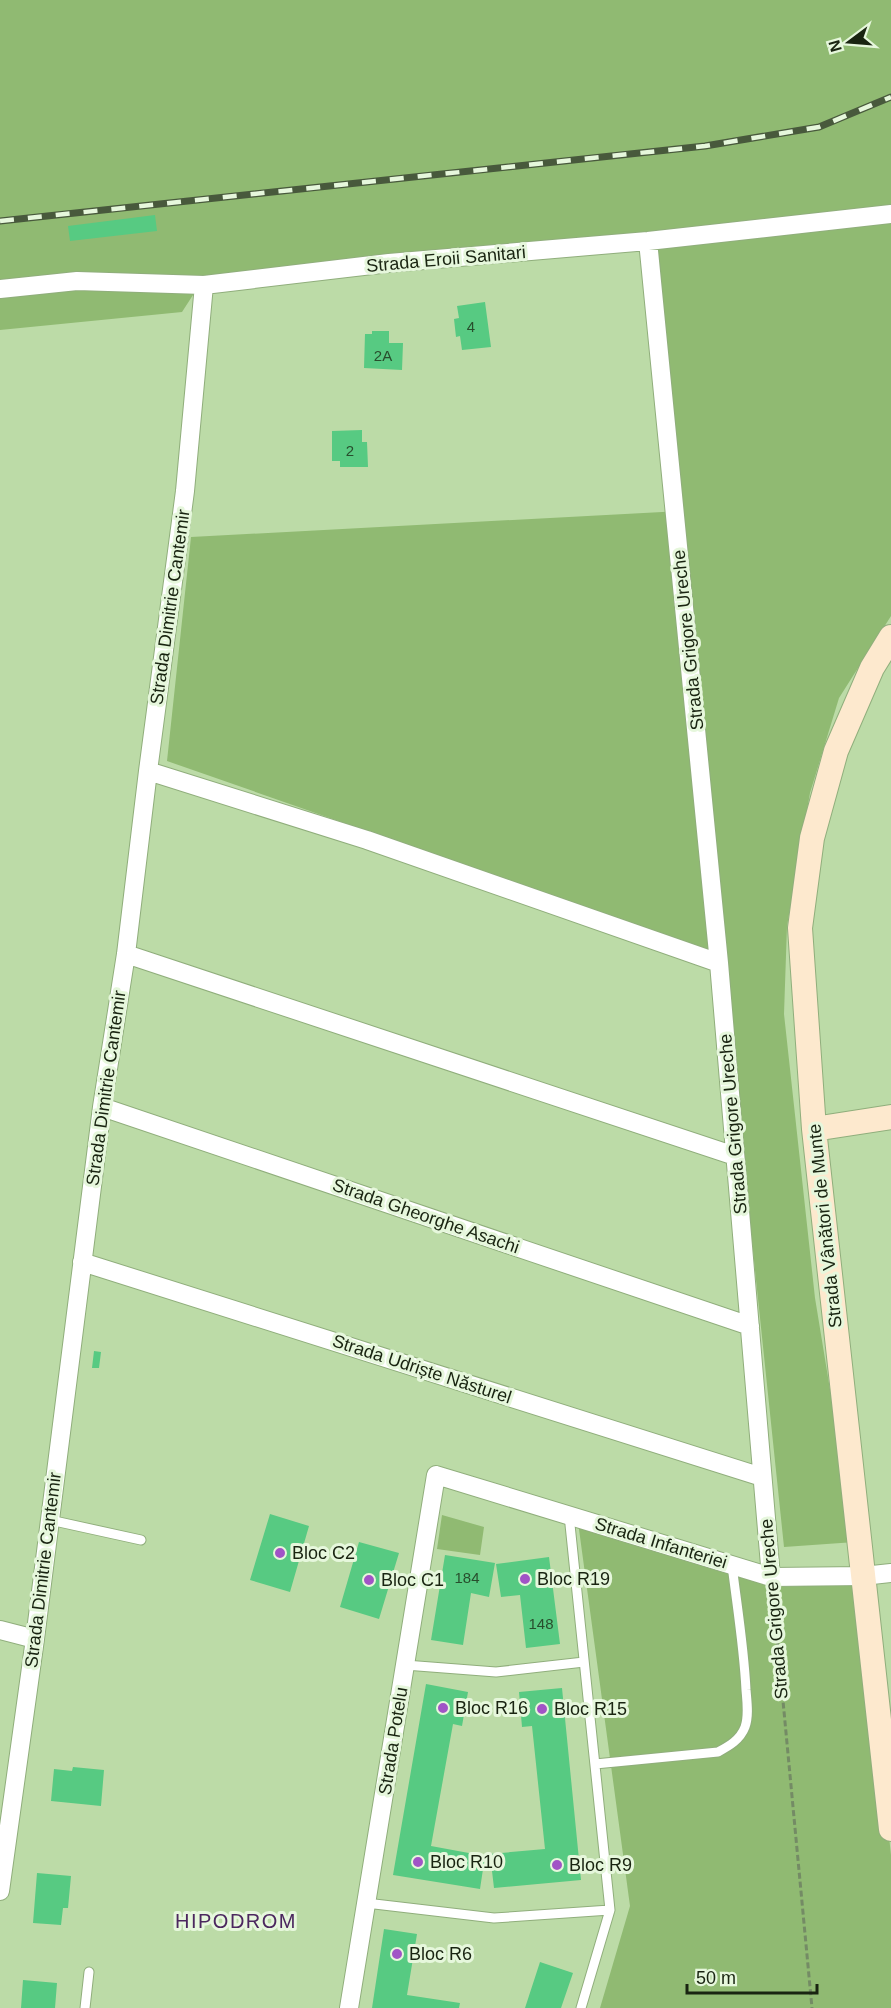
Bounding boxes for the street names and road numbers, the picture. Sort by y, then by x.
street label: Strada Eroii Sanitari [365,242,527,276]
street label: Strada Dimitrie Cantemir [146,508,194,706]
street label: Strada Grigore Ureche [669,549,707,731]
street label: Strada Dimitrie Cantemir [82,989,130,1187]
street label: Strada Grigore Ureche [715,1033,751,1215]
street label: Strada Vânători de Munte [804,1123,846,1329]
street label: Strada Gheorghe Asachi [330,1175,522,1257]
street label: Strada Udriște Năsturel [330,1331,514,1407]
street label: Strada Dimitrie Cantemir [21,1471,65,1669]
street label: Strada Infanteriei [593,1513,729,1573]
street label: Strada Grigore Ureche [756,1518,792,1700]
street label: Strada Potelu [375,1686,411,1796]

